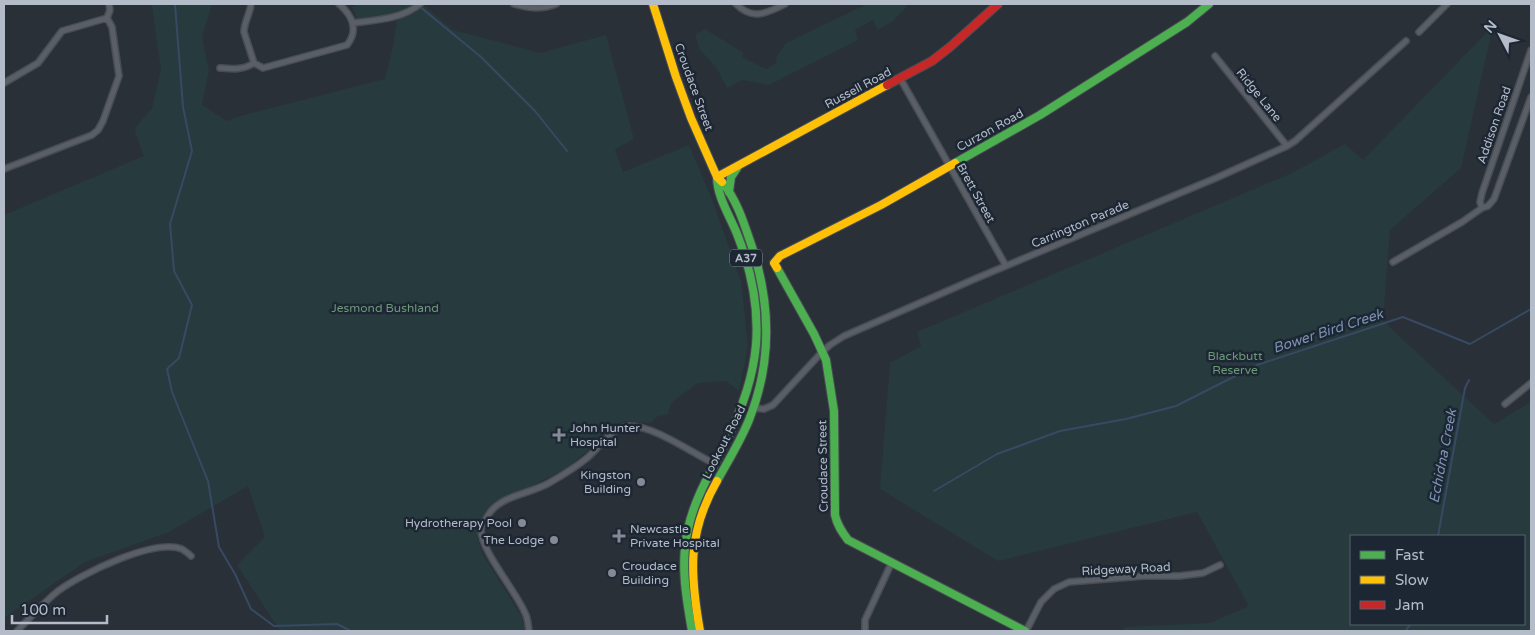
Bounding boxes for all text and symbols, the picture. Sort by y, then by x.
north arrow [1475,10,1525,60]
text: N [1480,17,1501,37]
street label: Croudace Street [672,41,716,133]
street label: Russell Road [822,65,894,111]
street label: Ridge Lane [1233,66,1285,125]
street label: Addison Road [1474,85,1514,165]
street label: Curzon Road [954,106,1026,154]
street label: Brett Street [954,161,998,226]
street label: Carrington Parade [1029,197,1131,251]
road number: A37 [730,250,762,266]
park label: Jesmond Bushland [331,301,439,315]
water label: Bower Bird Creek [1271,305,1387,357]
park label: Blackbutt Reserve [1208,349,1263,377]
street label: Lookout Road [700,403,748,481]
water label: Echidna Creek [1426,406,1461,504]
street label: Croudace Street [815,419,831,512]
place label: John Hunter Hospital [570,421,640,449]
marker: John Hunter Hospital [552,428,566,442]
place label: Kingston Building [580,468,631,496]
marker: Kingston Building [635,476,647,488]
place label: Hydrotherapy Pool [405,516,512,530]
marker: Hydrotherapy Pool [516,517,528,529]
place label: Newcastle Private Hospital [630,522,720,550]
marker: Newcastle Private Hospital [612,529,626,543]
place label: The Lodge [483,533,544,547]
marker: The Lodge [548,534,560,546]
legend [1350,535,1525,625]
text: Fast [1395,546,1425,564]
place label: Croudace Building [622,559,677,587]
street label: Ridgeway Road [1081,560,1171,578]
marker: Croudace Building [606,567,618,579]
text: Slow [1395,571,1429,589]
scale bar [12,592,108,624]
text: Jam [1395,596,1424,614]
text: 100 m [20,601,66,619]

